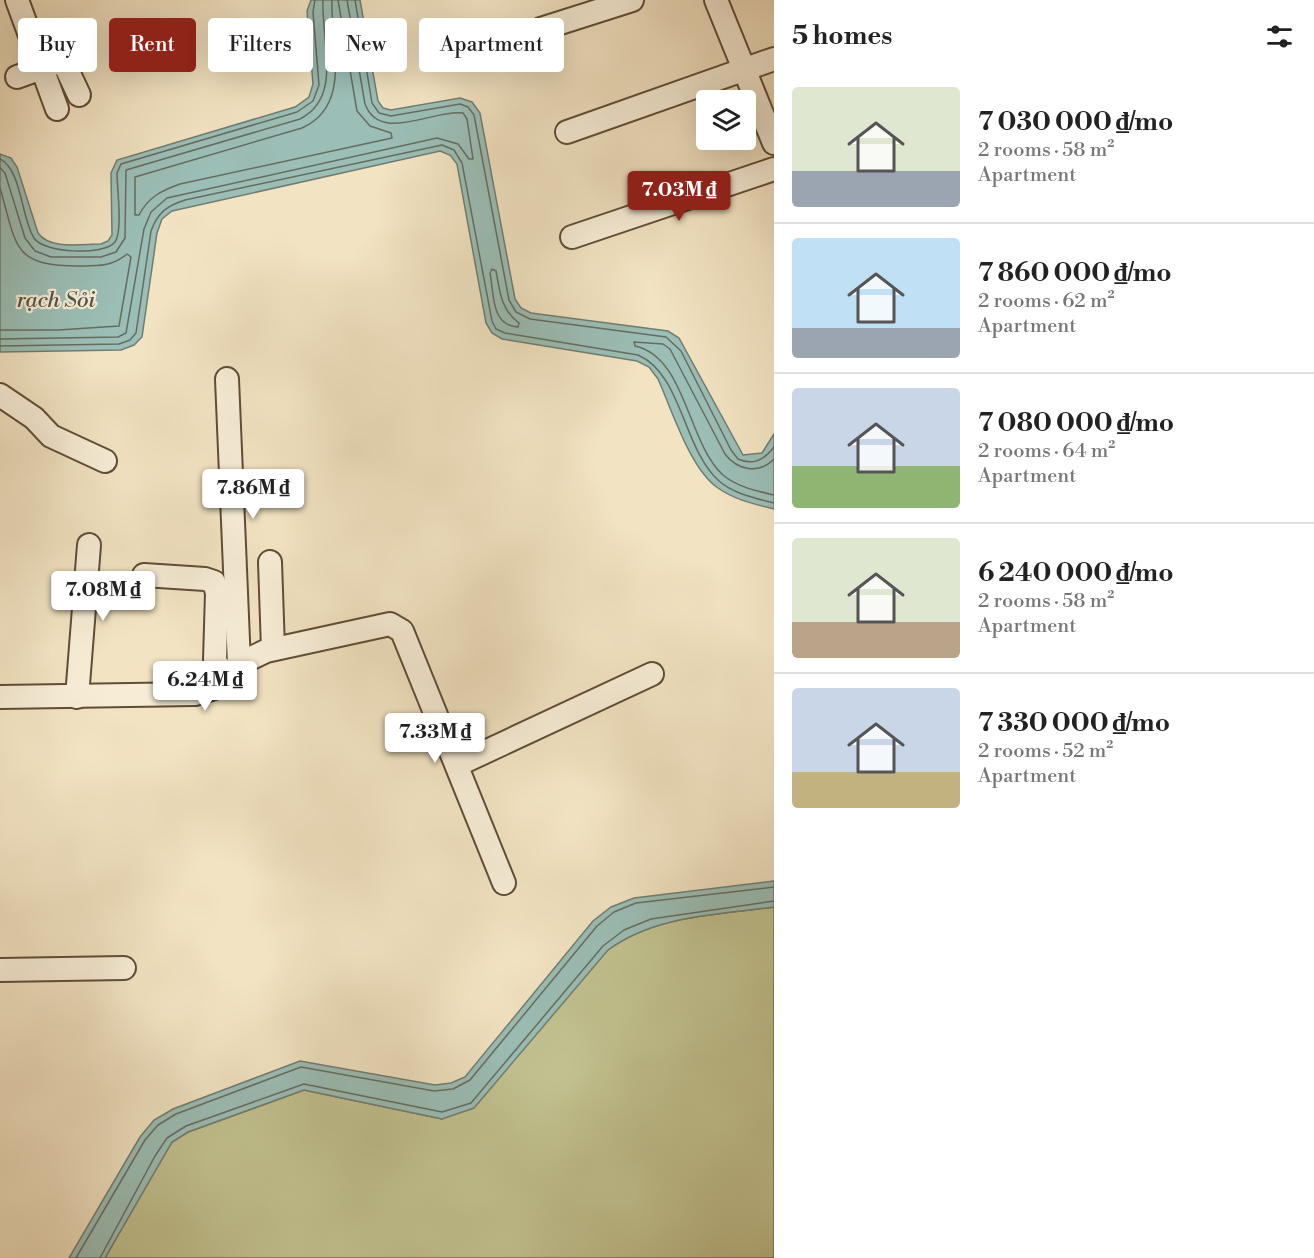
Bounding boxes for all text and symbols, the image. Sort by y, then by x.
chip: Buy [18,18,97,72]
chip: Rent [109,18,196,72]
chip: Filters [208,18,313,72]
chip: New [325,18,407,72]
chip: Apartment [419,18,564,72]
text: 5 homes [792,20,892,52]
icon: filters [1263,20,1296,53]
map controls [696,90,756,150]
button: layers [696,90,756,150]
text: 7 030 000 ₫/mo [978,106,1173,138]
icon: home [840,111,912,183]
text: 2 rooms · 58 m² [978,138,1114,163]
text: Apartment [978,163,1076,188]
pin: 7.03M ₫ [624,171,734,222]
text: 7.03M ₫ [642,178,716,203]
text: 7 860 000 ₫/mo [978,257,1172,289]
icon: home [840,262,912,334]
water label: rạch Sỏi [17,287,96,314]
text: 2 rooms · 62 m² [978,289,1114,314]
text: Apartment [978,314,1076,339]
text: 7 080 000 ₫/mo [978,407,1174,439]
icon: home [840,412,912,484]
text: 2 rooms · 64 m² [978,439,1115,464]
text: Apartment [978,464,1076,489]
pin: 7.86M ₫ [198,469,308,520]
text: 7.86M ₫ [216,476,290,501]
text: 6 240 000 ₫/mo [978,557,1174,589]
icon: home [840,562,912,634]
pin: 7.08M ₫ [48,571,158,622]
text: 7.08M ₫ [65,578,141,603]
text: 2 rooms · 58 m² [978,589,1114,614]
text: Apartment [978,614,1076,639]
pin: 6.24M ₫ [150,661,260,712]
text: 6.24M ₫ [167,668,243,693]
text: 7 330 000 ₫/mo [978,707,1170,739]
icon: home [840,712,912,784]
pin: 7.33M ₫ [380,713,490,764]
text: 7.33M ₫ [399,720,471,745]
text: 2 rooms · 52 m² [978,739,1113,764]
text: Apartment [978,764,1076,789]

